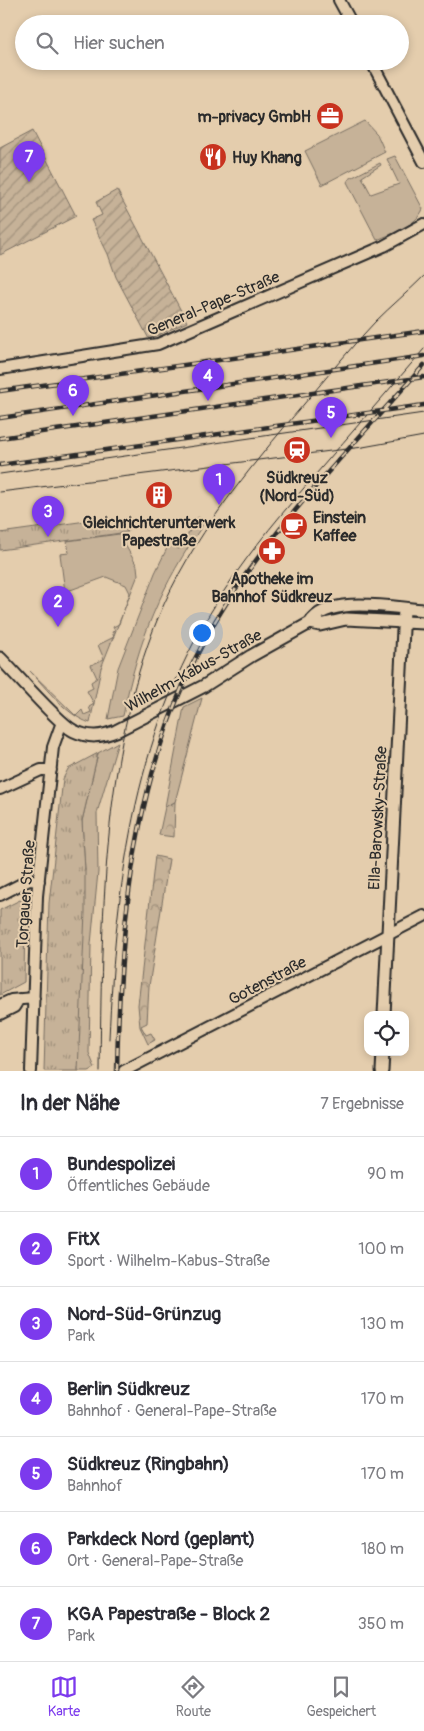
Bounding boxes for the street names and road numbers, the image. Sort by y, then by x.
street label: General-Pape-Straße [144,267,283,341]
street label: Wilhelm-Kabus-Straße [122,625,265,717]
street label: Ella-Barowsky-Straße [364,745,392,891]
street label: Torgauer Straße [12,839,40,949]
street label: Gotenstraße [225,952,310,1010]

